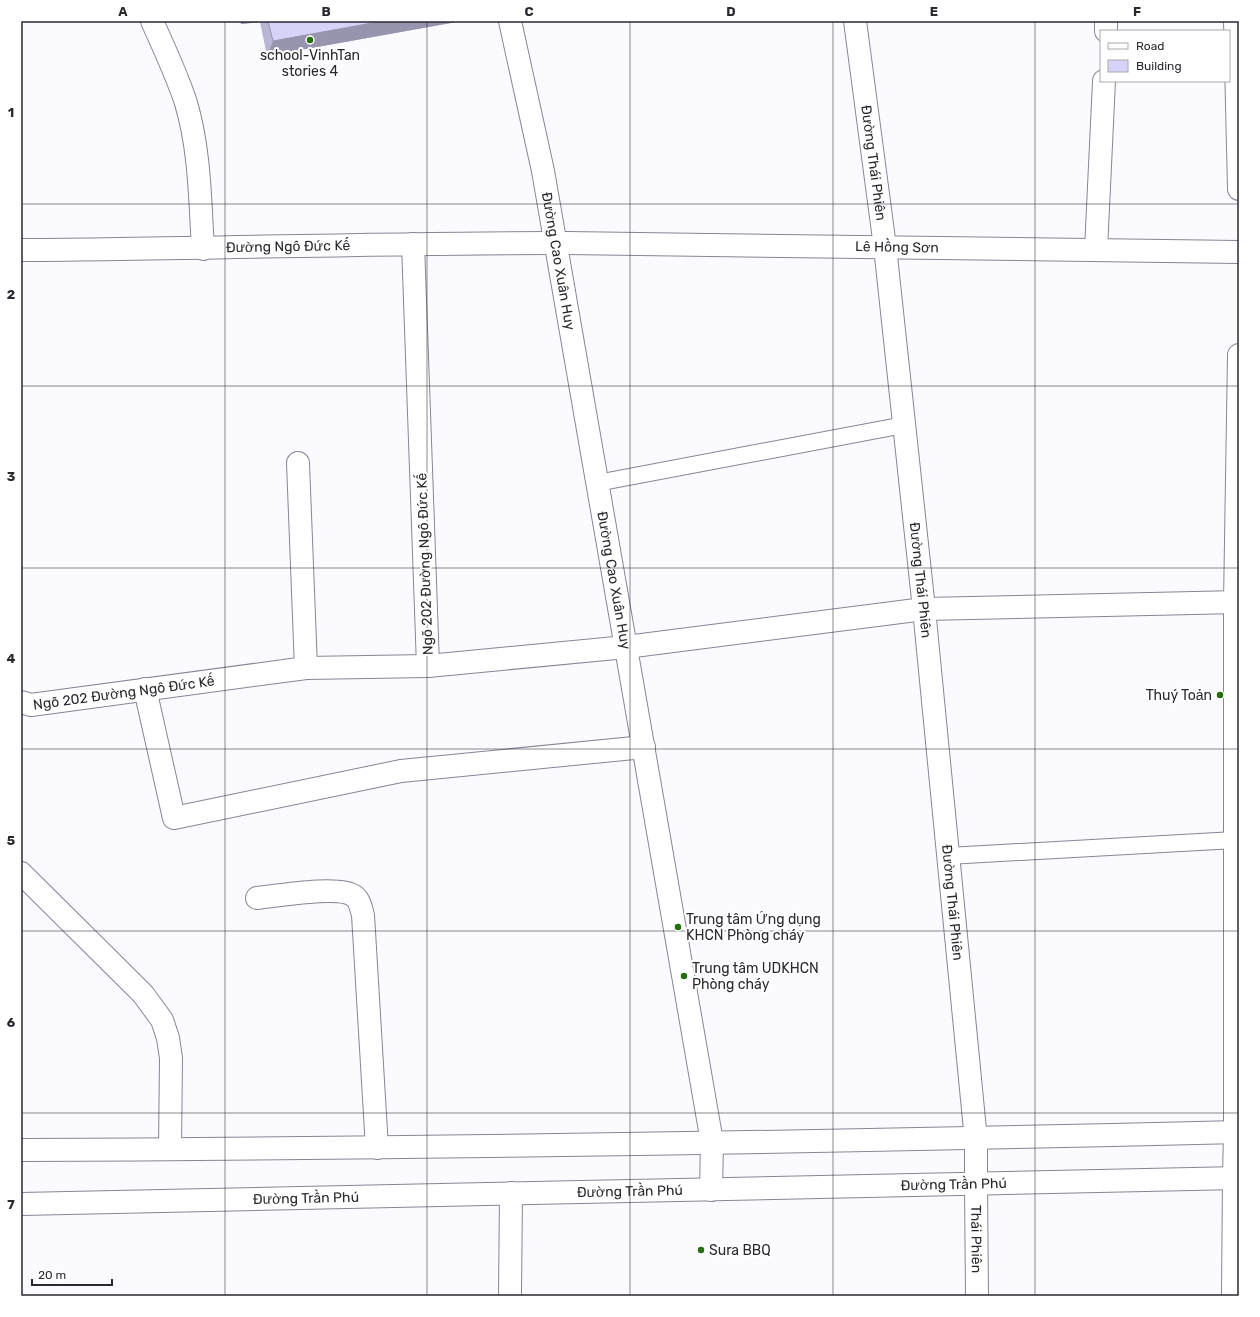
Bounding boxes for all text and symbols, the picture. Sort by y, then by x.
text: A [118,4,128,19]
text: B [321,4,331,19]
text: C [524,4,534,19]
text: D [726,4,736,19]
text: E [930,4,938,19]
text: F [1133,4,1141,19]
legend [1100,30,1230,82]
marker: school-VinhTan stories 4 [305,35,315,45]
text: Road [1136,39,1164,53]
place label: school-VinhTan stories 4 [260,47,360,80]
text: Building [1136,59,1182,73]
street label: Đường Thái Phiên [858,104,890,222]
text: 1 [8,105,14,120]
street label: Đường Cao Xuân Huy [538,191,579,332]
street label: Đường Ngô Đức Kế [226,236,350,256]
street label: Lê Hồng Sơn [855,237,939,256]
text: 2 [7,287,15,302]
text: 3 [7,469,16,484]
street label: Ngõ 202 Đường Ngô Đức Kế [412,472,437,656]
street label: Đường Cao Xuân Huy [594,510,635,651]
street label: Đường Thái Phiên [906,521,935,639]
text: 4 [7,651,16,666]
street label: Ngõ 202 Đường Ngô Đức Kế [32,671,216,713]
place label: Thuý Toản [1146,687,1212,704]
marker: Thuý Toản [1215,690,1225,700]
text: 5 [7,833,15,848]
street label: Đường Thái Phiên [939,844,967,961]
place label: Trung tâm Ứng dụng KHCN Phòng cháy [686,911,821,944]
marker: Trung tâm Ứng dụng KHCN Phòng cháy [673,922,683,932]
place label: Trung tâm UDKHCN Phòng cháy [692,960,819,993]
marker: Trung tâm UDKHCN Phòng cháy [679,971,689,981]
text: 6 [7,1015,16,1030]
street label: Đường Trần Phú [901,1174,1007,1194]
street label: Đường Trần Phú [577,1181,683,1201]
street label: Đường Trần Phú [253,1188,359,1208]
text: 7 [7,1197,15,1212]
street label: Thái Phiên [968,1205,985,1273]
place label: Sura BBQ [709,1242,771,1259]
marker: Sura BBQ [696,1245,706,1255]
scale bar [32,1261,112,1287]
text: 20 m [38,1268,66,1282]

